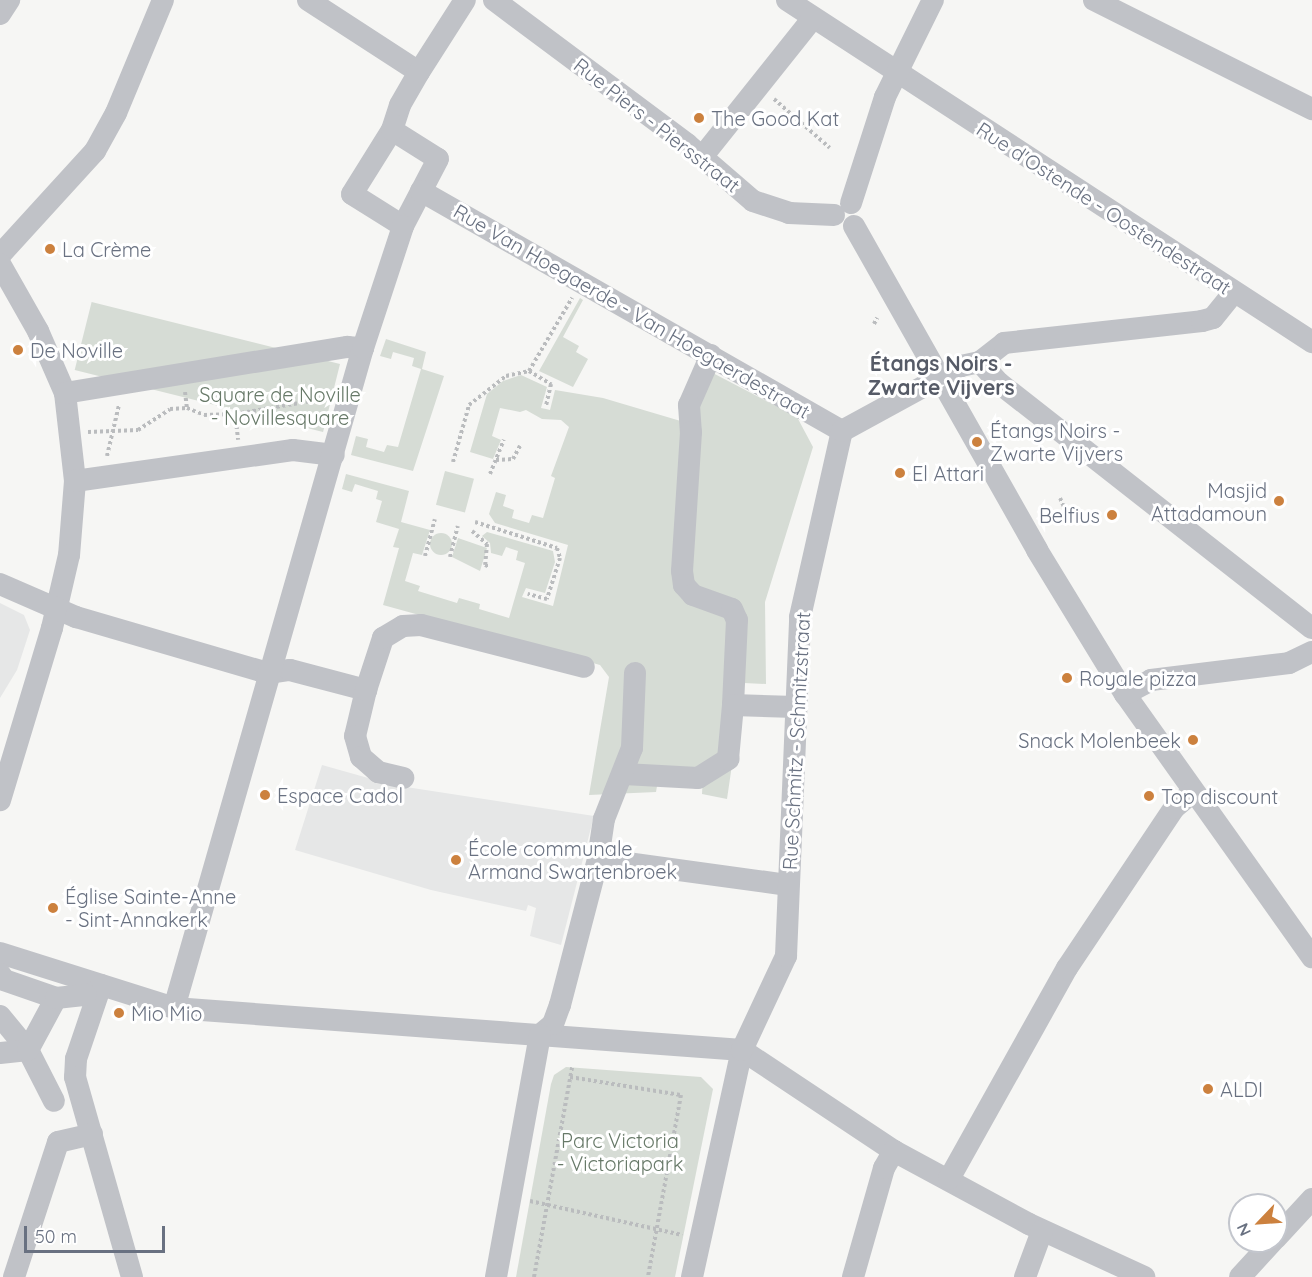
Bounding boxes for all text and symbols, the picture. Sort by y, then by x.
street label: Rue Piers - Piersstraat [569,53,745,197]
place label: The Good Kat [711,106,839,130]
marker: The Good Kat [692,111,706,125]
street label: Rue d'Ostende - Oostendestraat [972,117,1236,299]
street label: Rue Van Hoegaerde - Van Hoegaerdestraat [450,199,814,423]
place label: La Crème [62,237,151,261]
marker: La Crème [43,242,57,256]
place label: De Noville [30,338,123,362]
marker: De Noville [11,343,25,357]
district label: Étangs Noirs - Zwarte Vijvers [867,350,1015,400]
park label: Square de Noville - Novillesquare [199,383,361,430]
place label: Étangs Noirs - Zwarte Vijvers [990,418,1123,465]
marker: Étangs Noirs - Zwarte Vijvers [968,433,986,451]
place label: El Attari [912,461,984,485]
marker: El Attari [893,466,907,480]
place label: Masjid Attadamoun [1151,478,1267,525]
marker: Masjid Attadamoun [1272,494,1286,508]
place label: Belfius [1039,503,1100,527]
marker: Belfius [1105,508,1119,522]
street label: Rue Schmitz - Schmitzstraat [777,611,815,871]
place label: Royale pizza [1079,666,1197,690]
marker: Royale pizza [1060,671,1074,685]
place label: Snack Molenbeek [1018,728,1181,752]
marker: Snack Molenbeek [1186,733,1200,747]
place label: Espace Cadol [277,783,403,807]
place label: Top discount [1161,784,1278,808]
marker: Espace Cadol [258,788,272,802]
marker: Top discount [1142,789,1156,803]
place label: École communale Armand Swartenbroek [468,837,677,884]
marker: École communale Armand Swartenbroek [449,853,463,867]
place label: Église Sainte-Anne - Sint-Annakerk [65,885,236,932]
marker: Église Sainte-Anne - Sint-Annakerk [46,901,60,915]
place label: Mio Mio [131,1001,202,1025]
marker: Mio Mio [112,1006,126,1020]
place label: ALDI [1220,1077,1263,1101]
marker: ALDI [1201,1082,1215,1096]
park label: Parc Victoria - Victoriapark [557,1128,683,1175]
north arrow [1228,1193,1288,1253]
scale bar [27,1214,168,1252]
text: N [1232,1220,1255,1239]
text: 50 m [35,1225,77,1248]

